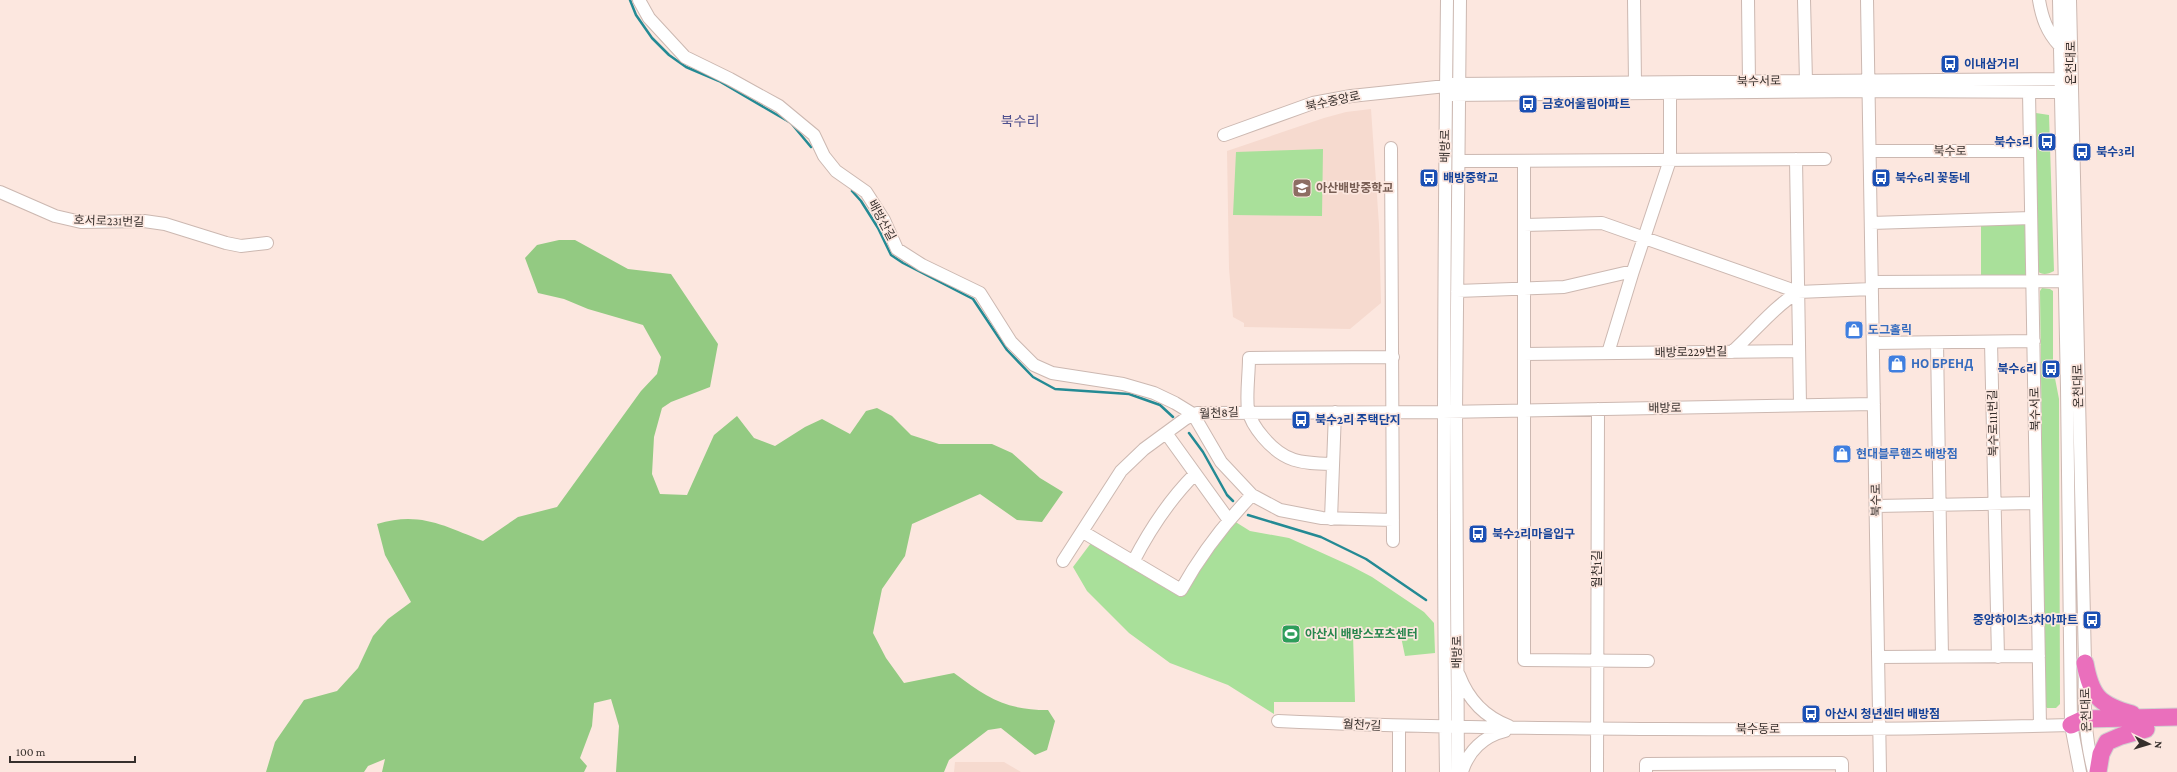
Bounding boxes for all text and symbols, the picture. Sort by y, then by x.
street label: 온천대로 [2064,41,2078,85]
bus stop icon: 이내삼거리 [1939,53,1961,75]
place label: 이내삼거리 [1964,57,2019,71]
street label: 북수서로 [1737,74,1781,88]
street label: 북수중앙로 [1305,88,1361,114]
bus stop icon: 금호어울림아파트 [1517,93,1539,115]
place label: 금호어울림아파트 [1542,97,1630,111]
district label: 북수리 [1001,113,1039,129]
street label: 배방로 [1438,129,1452,163]
bus stop icon: 북수5리 [2036,131,2058,153]
place label: 북수5리 [1994,135,2033,149]
bus stop icon: 북수3리 [2071,141,2093,163]
street label: 북수로 [1933,144,1967,158]
place label: 북수3리 [2096,145,2135,159]
bus stop icon: 배방중학교 [1418,167,1440,189]
bus stop icon: 북수6리 꽃동네 [1870,167,1892,189]
place label: 배방중학교 [1443,171,1498,185]
place label: 북수6리 꽃동네 [1895,171,1970,185]
school or university icon: 아산배방중학교 [1291,177,1313,199]
place label: 아산배방중학교 [1316,181,1393,195]
street label: 배방산길 [865,197,899,243]
street label: 호서로231번길 [73,213,145,229]
shop icon: 도그홀릭 [1843,319,1865,341]
place label: 도그홀릭 [1868,323,1912,337]
street label: 배방로229번길 [1655,344,1727,360]
shop icon: НО БРЕНД [1886,353,1908,375]
place label: НО БРЕНД [1911,357,1973,371]
bus stop icon: 북수6리 [2040,358,2062,380]
place label: 북수6리 [1997,362,2037,376]
street label: 온천대로 [2071,364,2085,408]
street label: 북수서로 [2028,387,2042,431]
street label: 북수로111번길 [1985,389,2001,457]
street label: 배방로 [1648,401,1682,415]
street label: 월천8길 [1199,405,1239,421]
bus stop icon: 북수2리 주택단지 [1290,409,1312,431]
place label: 북수2리 주택단지 [1315,413,1401,427]
shop icon: 현대블루핸즈 배방점 [1831,443,1853,465]
place label: 현대블루핸즈 배방점 [1856,447,1958,461]
street label: 북수로 [1869,483,1883,517]
bus stop icon: 북수2리마을입구 [1467,523,1489,545]
place label: 북수2리마을입구 [1492,527,1575,541]
street label: 월천1길 [1590,550,1604,588]
bus stop icon: 중앙하이츠3차아파트 [2081,609,2103,631]
place label: 중앙하이츠3차아파트 [1973,613,2078,627]
sports icon: 아산시 배방스포츠센터 [1280,623,1302,645]
place label: 아산시 배방스포츠센터 [1305,627,1418,641]
street label: 배방로 [1450,635,1464,669]
street label: 온천대로 [2078,688,2094,732]
bus stop icon: 아산시 청년센터 배방점 [1800,703,1822,725]
place label: 아산시 청년센터 배방점 [1825,707,1940,721]
street label: 월천7길 [1342,717,1382,733]
street label: 북수동로 [1736,722,1780,736]
north arrow [2129,724,2169,764]
scale bar [10,738,135,764]
text: N [2153,741,2165,750]
text: 100 m [16,745,46,759]

